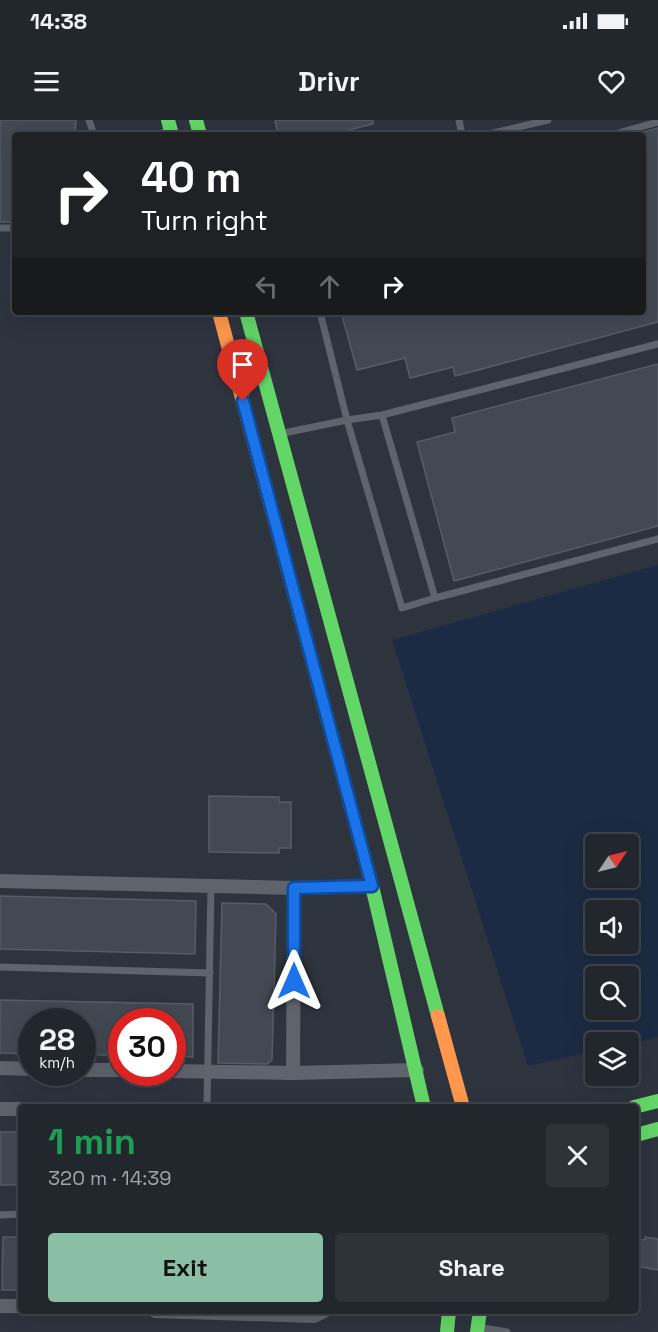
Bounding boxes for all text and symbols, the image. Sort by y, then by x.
text: 14:38 [30,7,87,35]
text: Drivr [298,64,360,99]
icon: menu [30,65,63,98]
icon: heart [595,65,628,98]
text: 40 m [141,151,241,204]
icon: right [42,156,120,234]
text: Turn right [141,203,268,238]
icon: left [250,270,283,303]
icon: ahead [313,270,346,303]
icon: right [376,270,409,303]
pin [217,339,268,401]
icon: arrive [226,348,259,381]
north arrow [585,834,639,888]
map controls [585,834,639,1086]
button: sound [585,900,639,954]
position arrow [262,949,326,1013]
button: search [585,966,639,1020]
speed limit sign: 30 [108,1008,186,1086]
text: 28 [39,1020,75,1059]
button: layers [585,1032,639,1086]
text: km/h [39,1053,75,1072]
text: 1 min [48,1119,136,1165]
button: close [546,1124,609,1187]
text: 320 m · 14:39 [48,1165,172,1191]
button: Exit [48,1233,323,1302]
button: Share [335,1233,609,1302]

